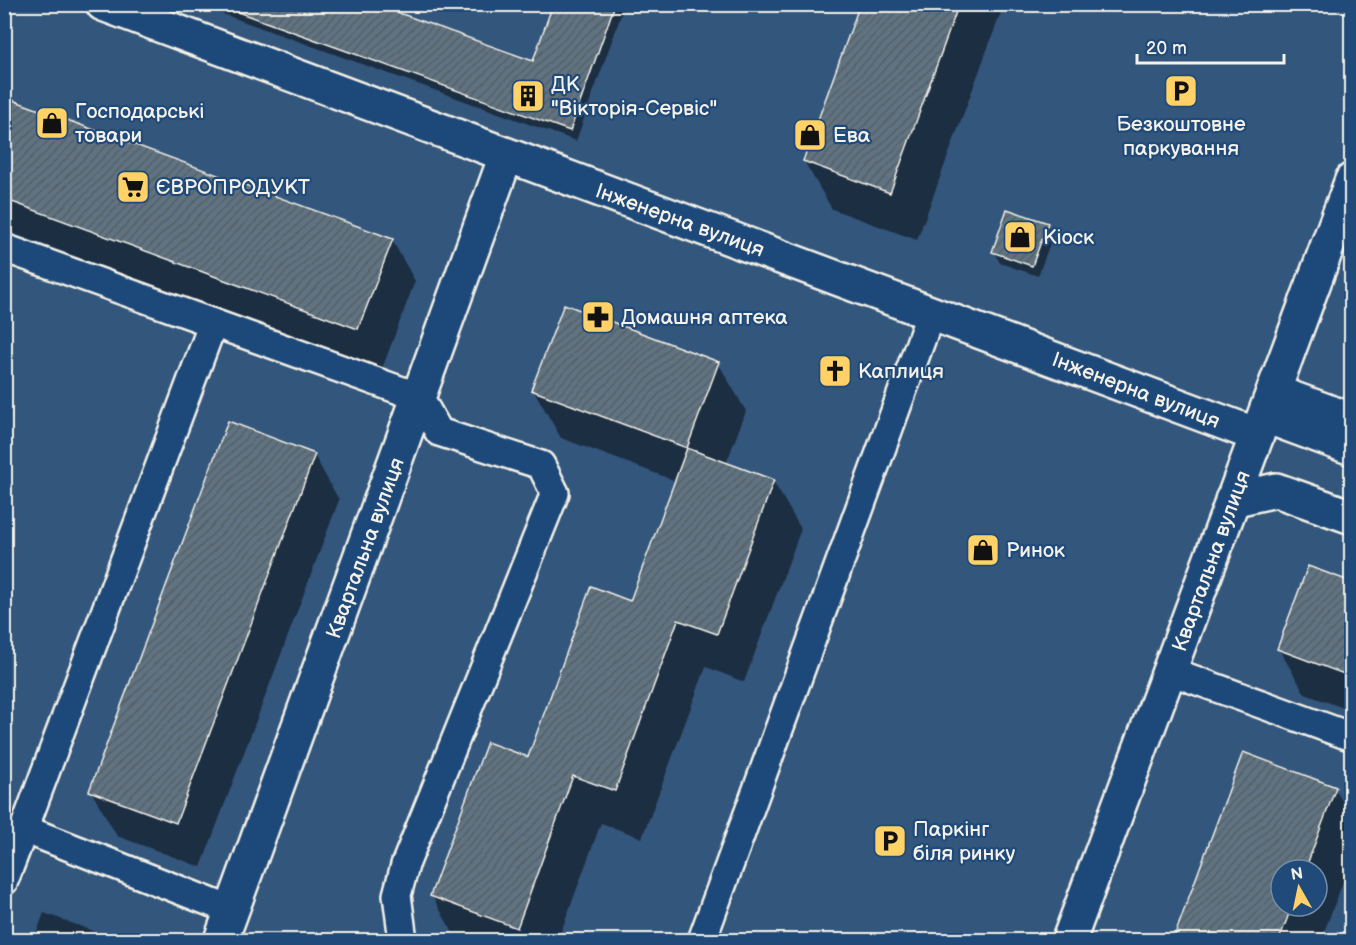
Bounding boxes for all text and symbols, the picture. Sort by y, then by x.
scale bar [1137,27,1284,65]
text: 20 m [1146,38,1187,59]
place label: ДК "Вікторія-Сервіс" [551,72,717,121]
parking icon: Безкоштовне паркування [1163,73,1199,109]
building icon: ДК "Вікторія-Сервіс" [510,78,546,114]
place label: Господарські товари [75,99,204,148]
shop icon: Господарські товари [34,105,70,141]
place label: Безкоштовне паркування [1116,112,1246,161]
shop icon: Ева [792,117,828,153]
place label: Ева [833,123,871,148]
supermarket icon: ЄВРОПРОДУКТ [115,169,151,205]
place label: ЄВРОПРОДУКТ [156,175,311,200]
street label: Інженерна вулиця [592,178,768,263]
shop icon: Кіоск [1002,219,1038,255]
place label: Кіоск [1043,225,1094,250]
pharmacy icon: Домашня аптека [580,299,616,335]
place label: Домашня аптека [621,305,788,330]
street label: Інженерна вулиця [1048,347,1223,434]
church icon: Каплиця [817,353,853,389]
place label: Каплиця [858,359,944,384]
street label: Квартальна вулиця [321,454,410,642]
street label: Квартальна вулиця [1167,467,1256,655]
shop icon: Ринок [965,532,1001,568]
place label: Ринок [1006,538,1065,563]
place label: Паркінг біля ринку [913,817,1016,866]
parking icon: Паркінг біля ринку [872,823,908,859]
north arrow [1269,858,1329,918]
text: N [1289,864,1304,885]

